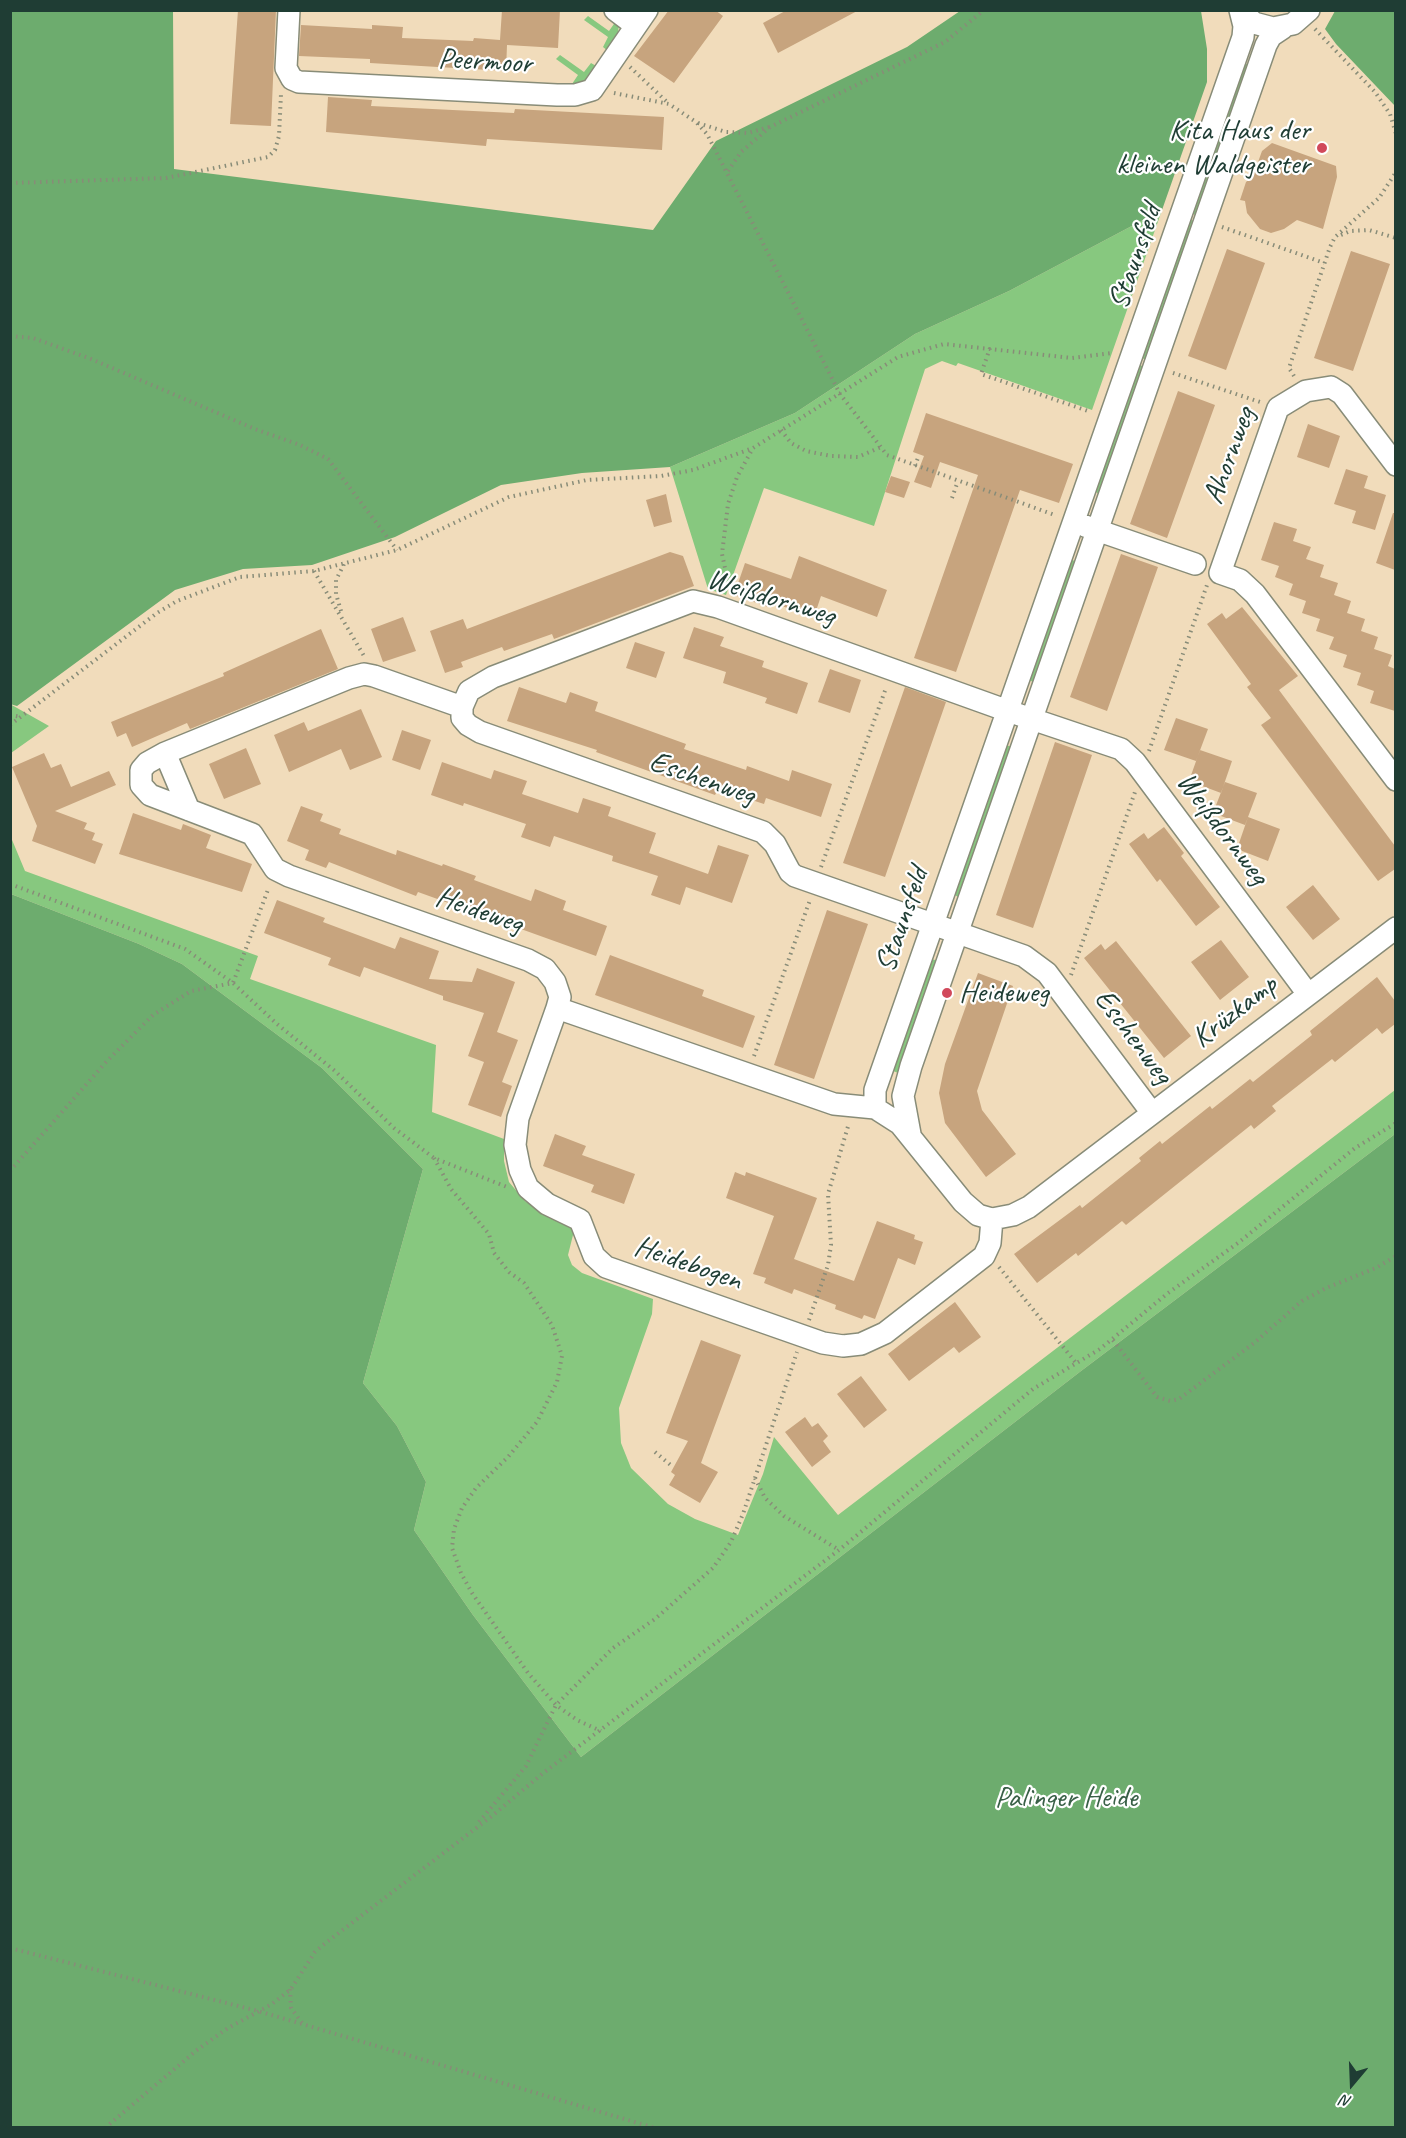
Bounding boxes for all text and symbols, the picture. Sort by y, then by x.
street label: Peermoor [437,42,533,82]
place label: Kita Haus der kleinen Waldgeister [1116,113,1310,184]
marker: Kita Haus der kleinen Waldgeister [1315,141,1329,155]
street label: Staunsfeld [1101,200,1171,314]
street label: Ahornweg [1196,403,1264,509]
street label: Weißdornweg [703,562,839,634]
street label: Eschenweg [644,744,760,814]
street label: Weißdornweg [1168,766,1276,892]
street label: Staunsfeld [868,863,938,977]
street label: Heideweg [431,879,527,943]
street label: Krüzkamp [1185,967,1285,1057]
place label: Heideweg [959,975,1049,1011]
street label: Eschenweg [1086,982,1180,1092]
marker: Heideweg [940,986,954,1000]
street label: Heidebogen [630,1229,746,1299]
park label: Palinger Heide [995,1780,1137,1816]
north arrow [1322,2054,1382,2114]
text: N [1338,2090,1354,2112]

